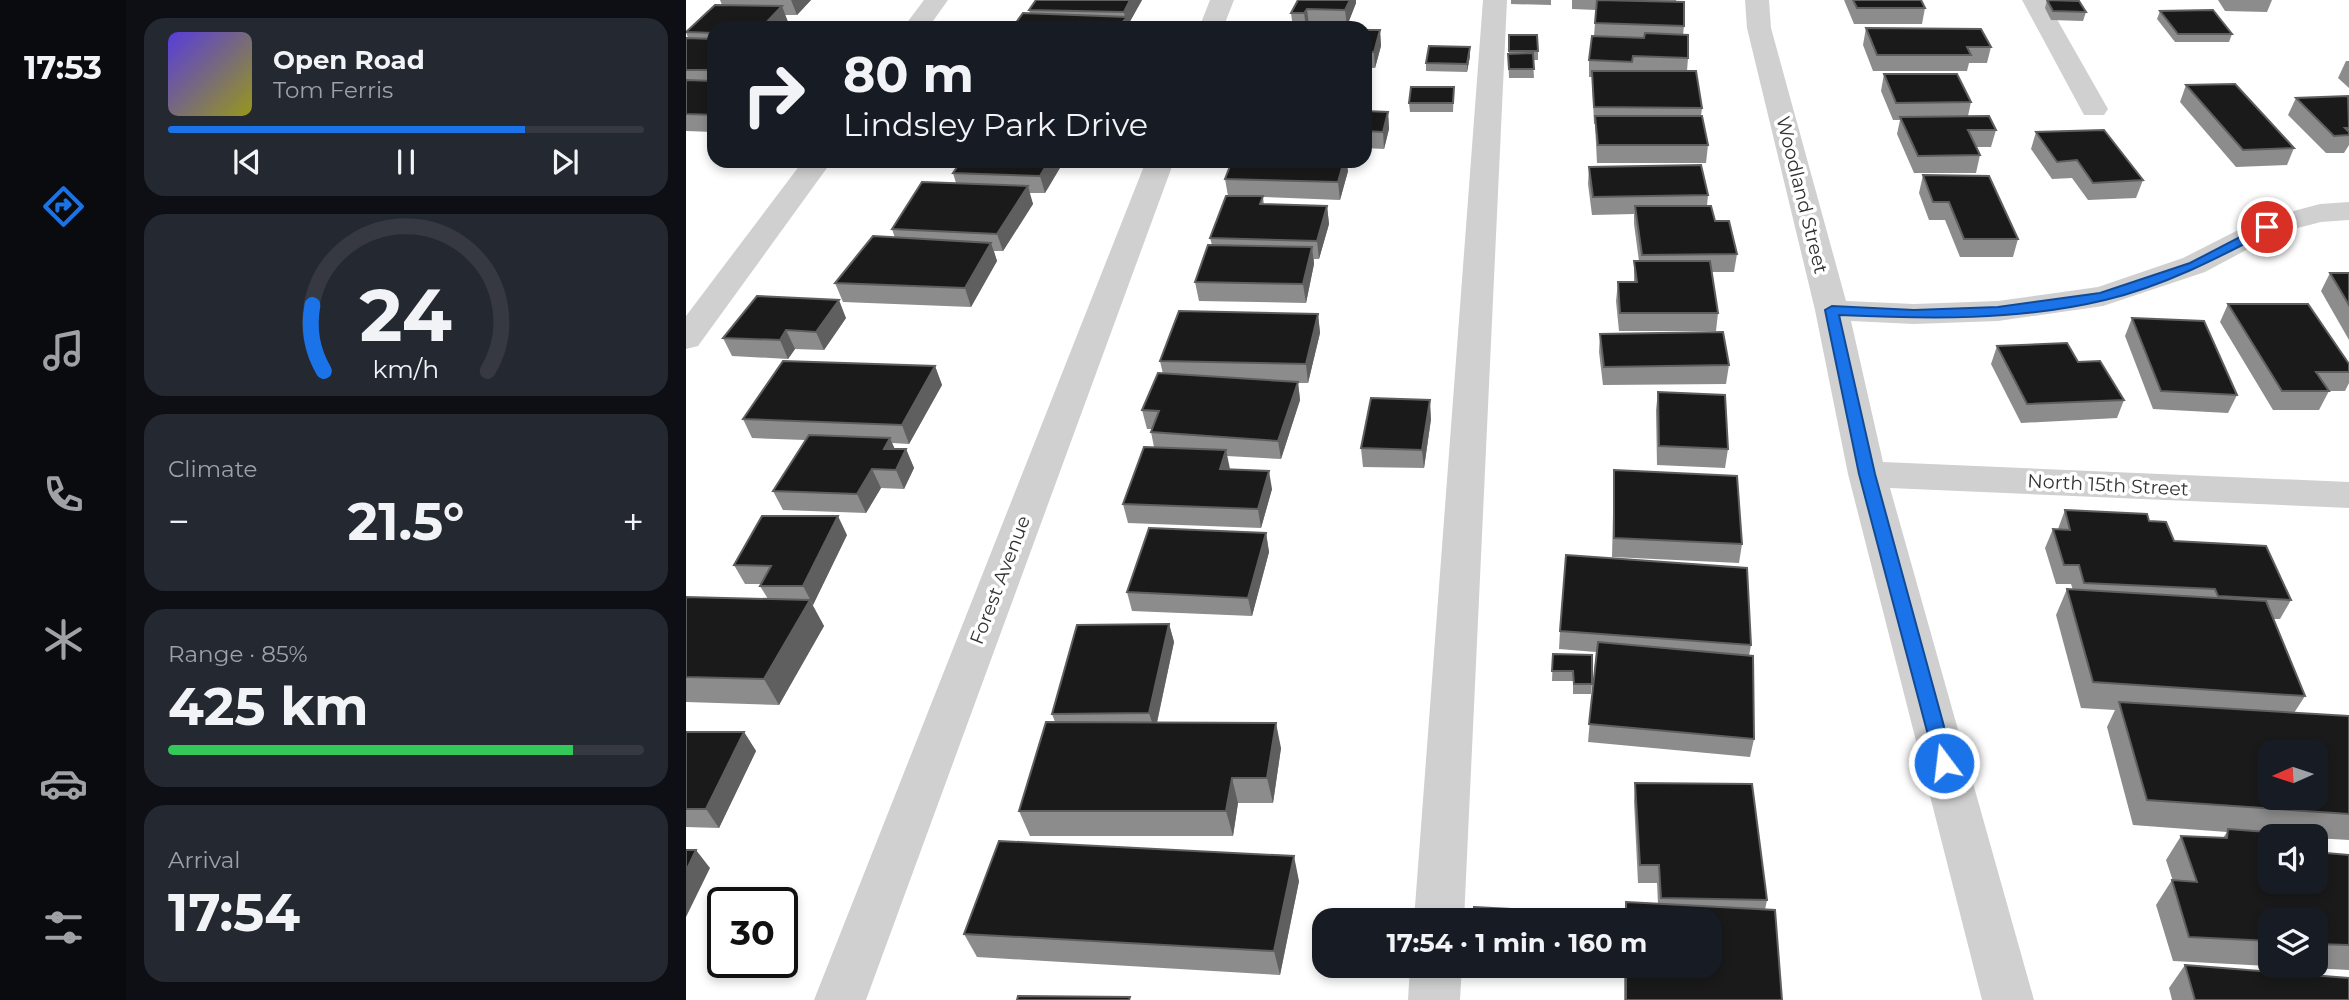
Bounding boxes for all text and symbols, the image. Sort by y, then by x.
text: Open Road [273,44,425,76]
text: 80 m [843,45,974,104]
text: 17:53 [24,48,102,87]
icon: right [728,49,819,140]
text: Tom Ferris [273,76,393,104]
text: Lindsley Park Drive [843,105,1148,144]
street label: Woodland Street [1771,114,1833,276]
icon: previous [228,143,266,181]
icon: pause [387,143,425,181]
icon: next [546,143,584,181]
icon: directions [39,182,88,231]
pin [2237,197,2297,257]
icon: arrive [2248,208,2286,246]
text: 24 [360,271,452,359]
icon: music [39,326,88,375]
text: km/h [373,353,439,383]
text: Climate [168,455,257,483]
street label: North 15th Street [2027,469,2189,501]
icon: phone [39,470,88,519]
text: 21.5° [347,490,465,553]
text: − [168,498,190,545]
text: + [622,498,644,545]
street label: Forest Avenue [965,512,1035,648]
icon: climate [39,615,88,664]
text: Range · 85% [168,640,308,668]
text: 425 km [168,675,369,738]
position arrow [1907,726,1981,800]
north arrow [2258,740,2328,810]
map controls [2258,740,2328,978]
icon: car [39,759,88,808]
button: sound [2258,824,2328,894]
text: Arrival [168,846,241,874]
text: 17:54 [168,881,300,944]
speed limit sign: 30 [707,887,798,978]
icon: filters [39,903,88,952]
button: layers [2258,908,2328,978]
text: 17:54 · 1 min · 160 m [1387,927,1647,959]

